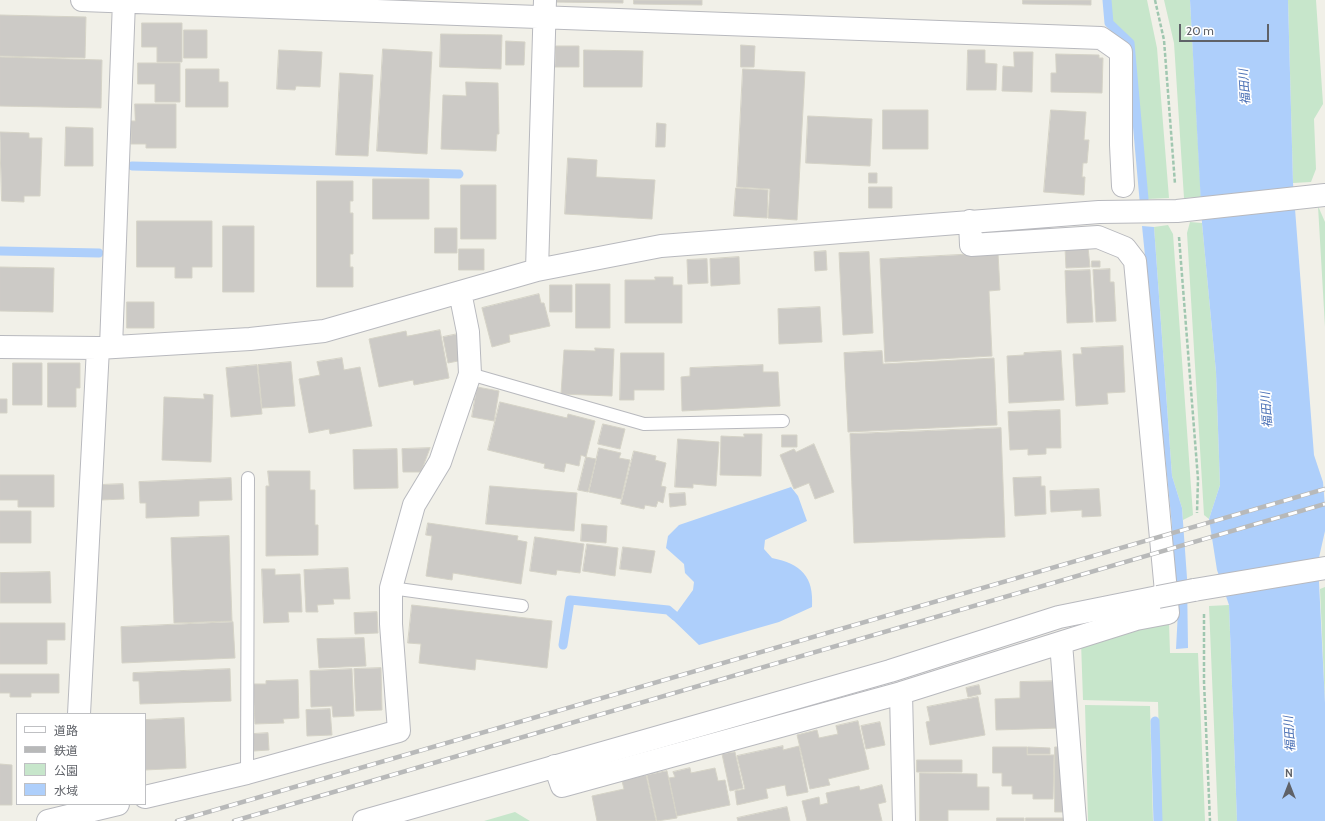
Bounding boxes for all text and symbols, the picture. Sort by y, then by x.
scale bar [1181,16,1271,42]
text: 20 m [1186,23,1214,38]
water label: 福田川 [1237,69,1253,105]
water label: 福田川 [1259,392,1275,428]
legend [16,713,146,805]
water label: 福田川 [1282,716,1298,752]
text: 道路 [54,723,78,738]
text: 鉄道 [54,743,78,758]
text: 公園 [54,763,78,778]
north arrow [1269,765,1309,805]
text: N [1285,766,1293,780]
text: 水域 [54,783,78,798]

